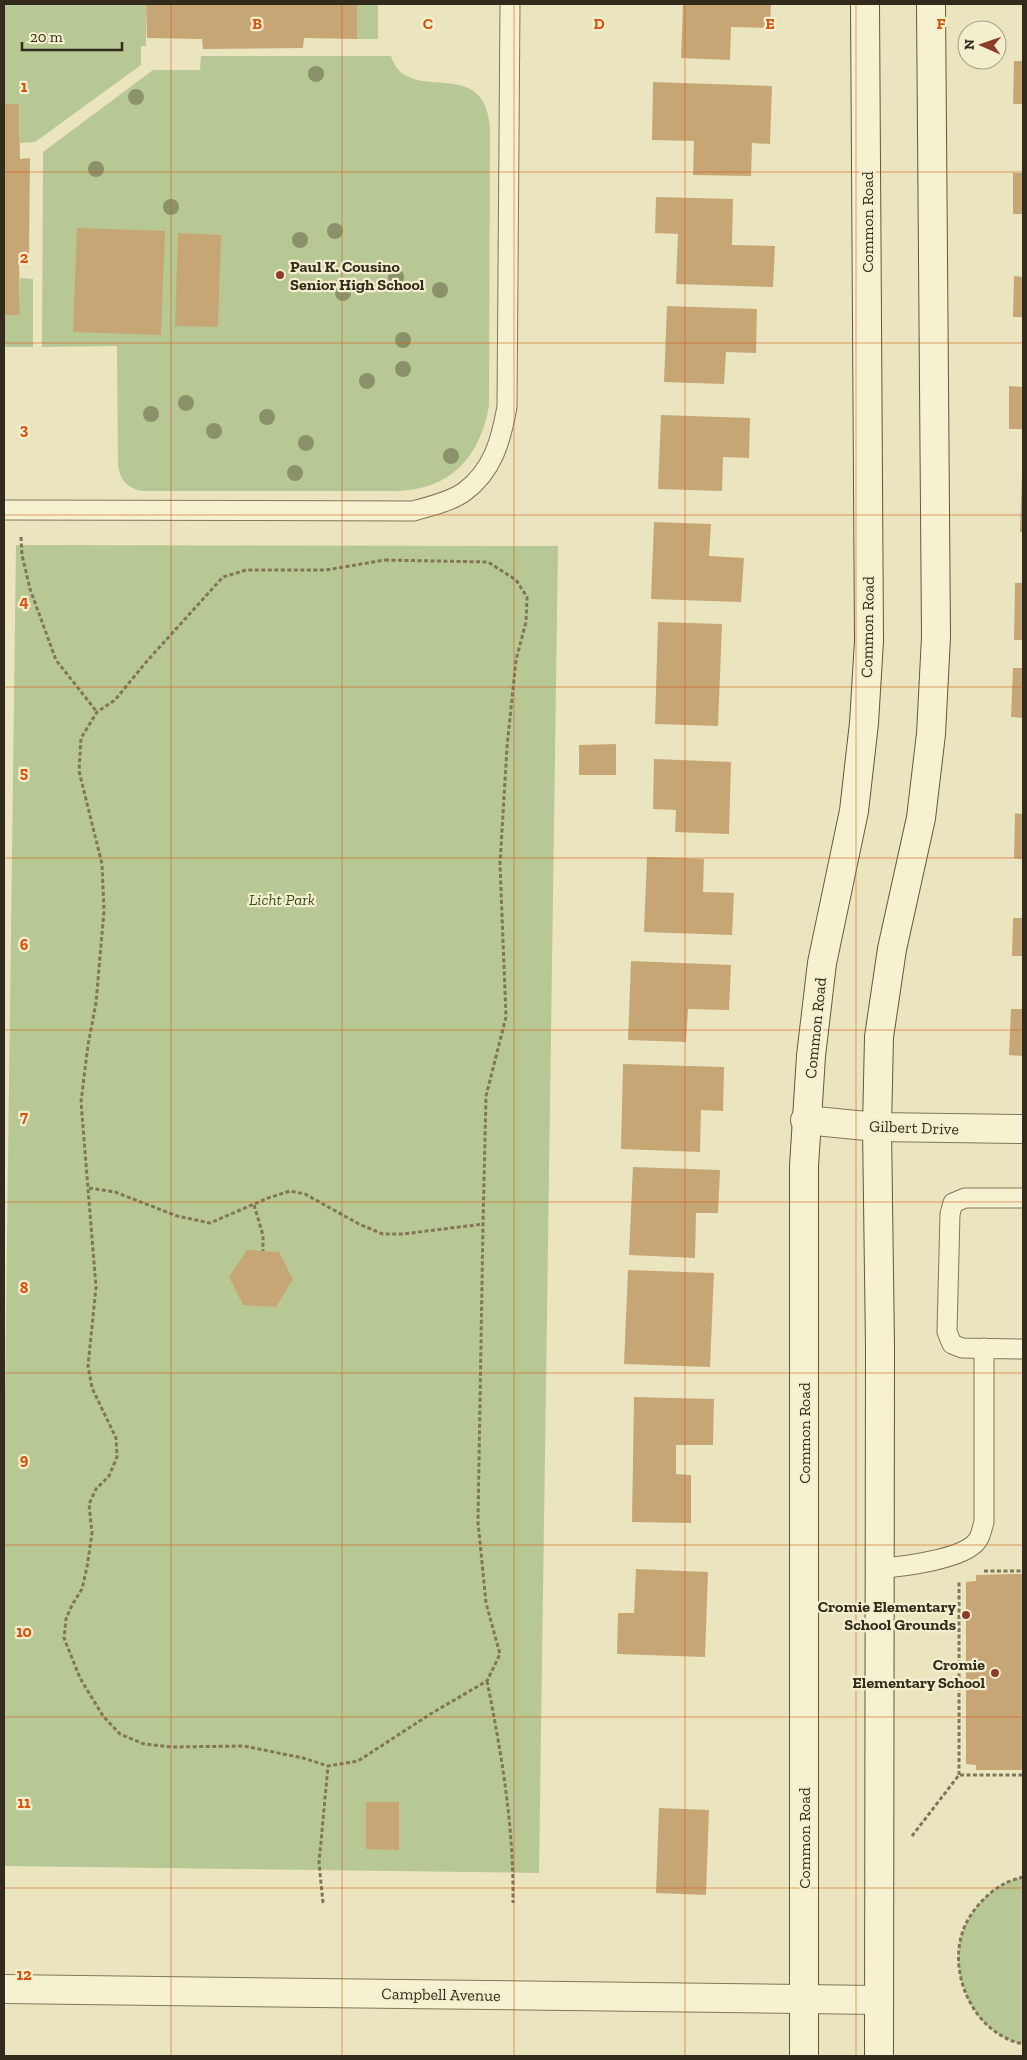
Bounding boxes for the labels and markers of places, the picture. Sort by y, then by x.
place label: Paul K. Cousino Senior High School [290,257,425,294]
marker: Paul K. Cousino Senior High School [274,269,286,281]
place label: Cromie Elementary School Grounds [818,1597,957,1634]
marker: Cromie Elementary School Grounds [960,1609,972,1621]
place label: Cromie Elementary School [852,1655,985,1692]
marker: Cromie Elementary School [989,1667,1001,1679]

